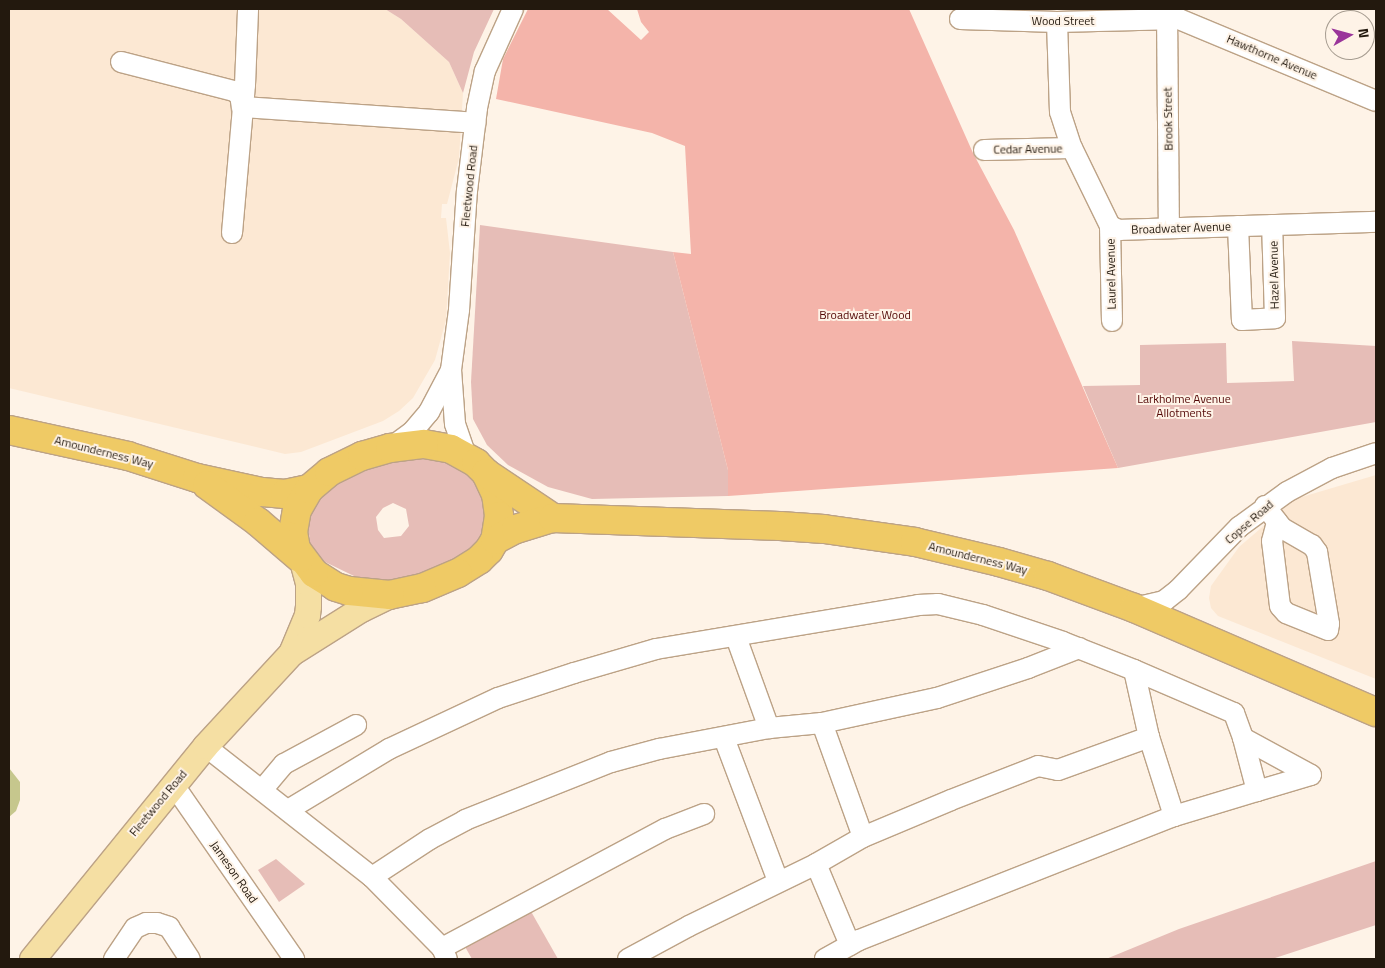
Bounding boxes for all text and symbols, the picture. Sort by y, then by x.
north arrow [1325,10,1375,60]
street label: Wood Street [1032,14,1094,28]
text: N [1353,27,1375,39]
street label: Hawthorne Avenue [1225,31,1319,83]
street label: Brook Street [1160,87,1176,151]
street label: Cedar Avenue [993,141,1063,157]
street label: Fleetwood Road [458,144,480,228]
street label: Broadwater Avenue [1131,219,1231,237]
street label: Laurel Avenue [1103,238,1119,310]
street label: Hazel Avenue [1266,241,1282,309]
park label: Broadwater Wood [819,308,911,322]
park label: Larkholme Avenue Allotments [1137,392,1231,420]
street label: Amounderness Way [53,433,155,471]
street label: Copse Road [1222,497,1276,547]
street label: Amounderness Way [927,539,1029,577]
street label: Fleetwood Road [126,767,190,839]
street label: Jameson Road [207,838,261,906]

